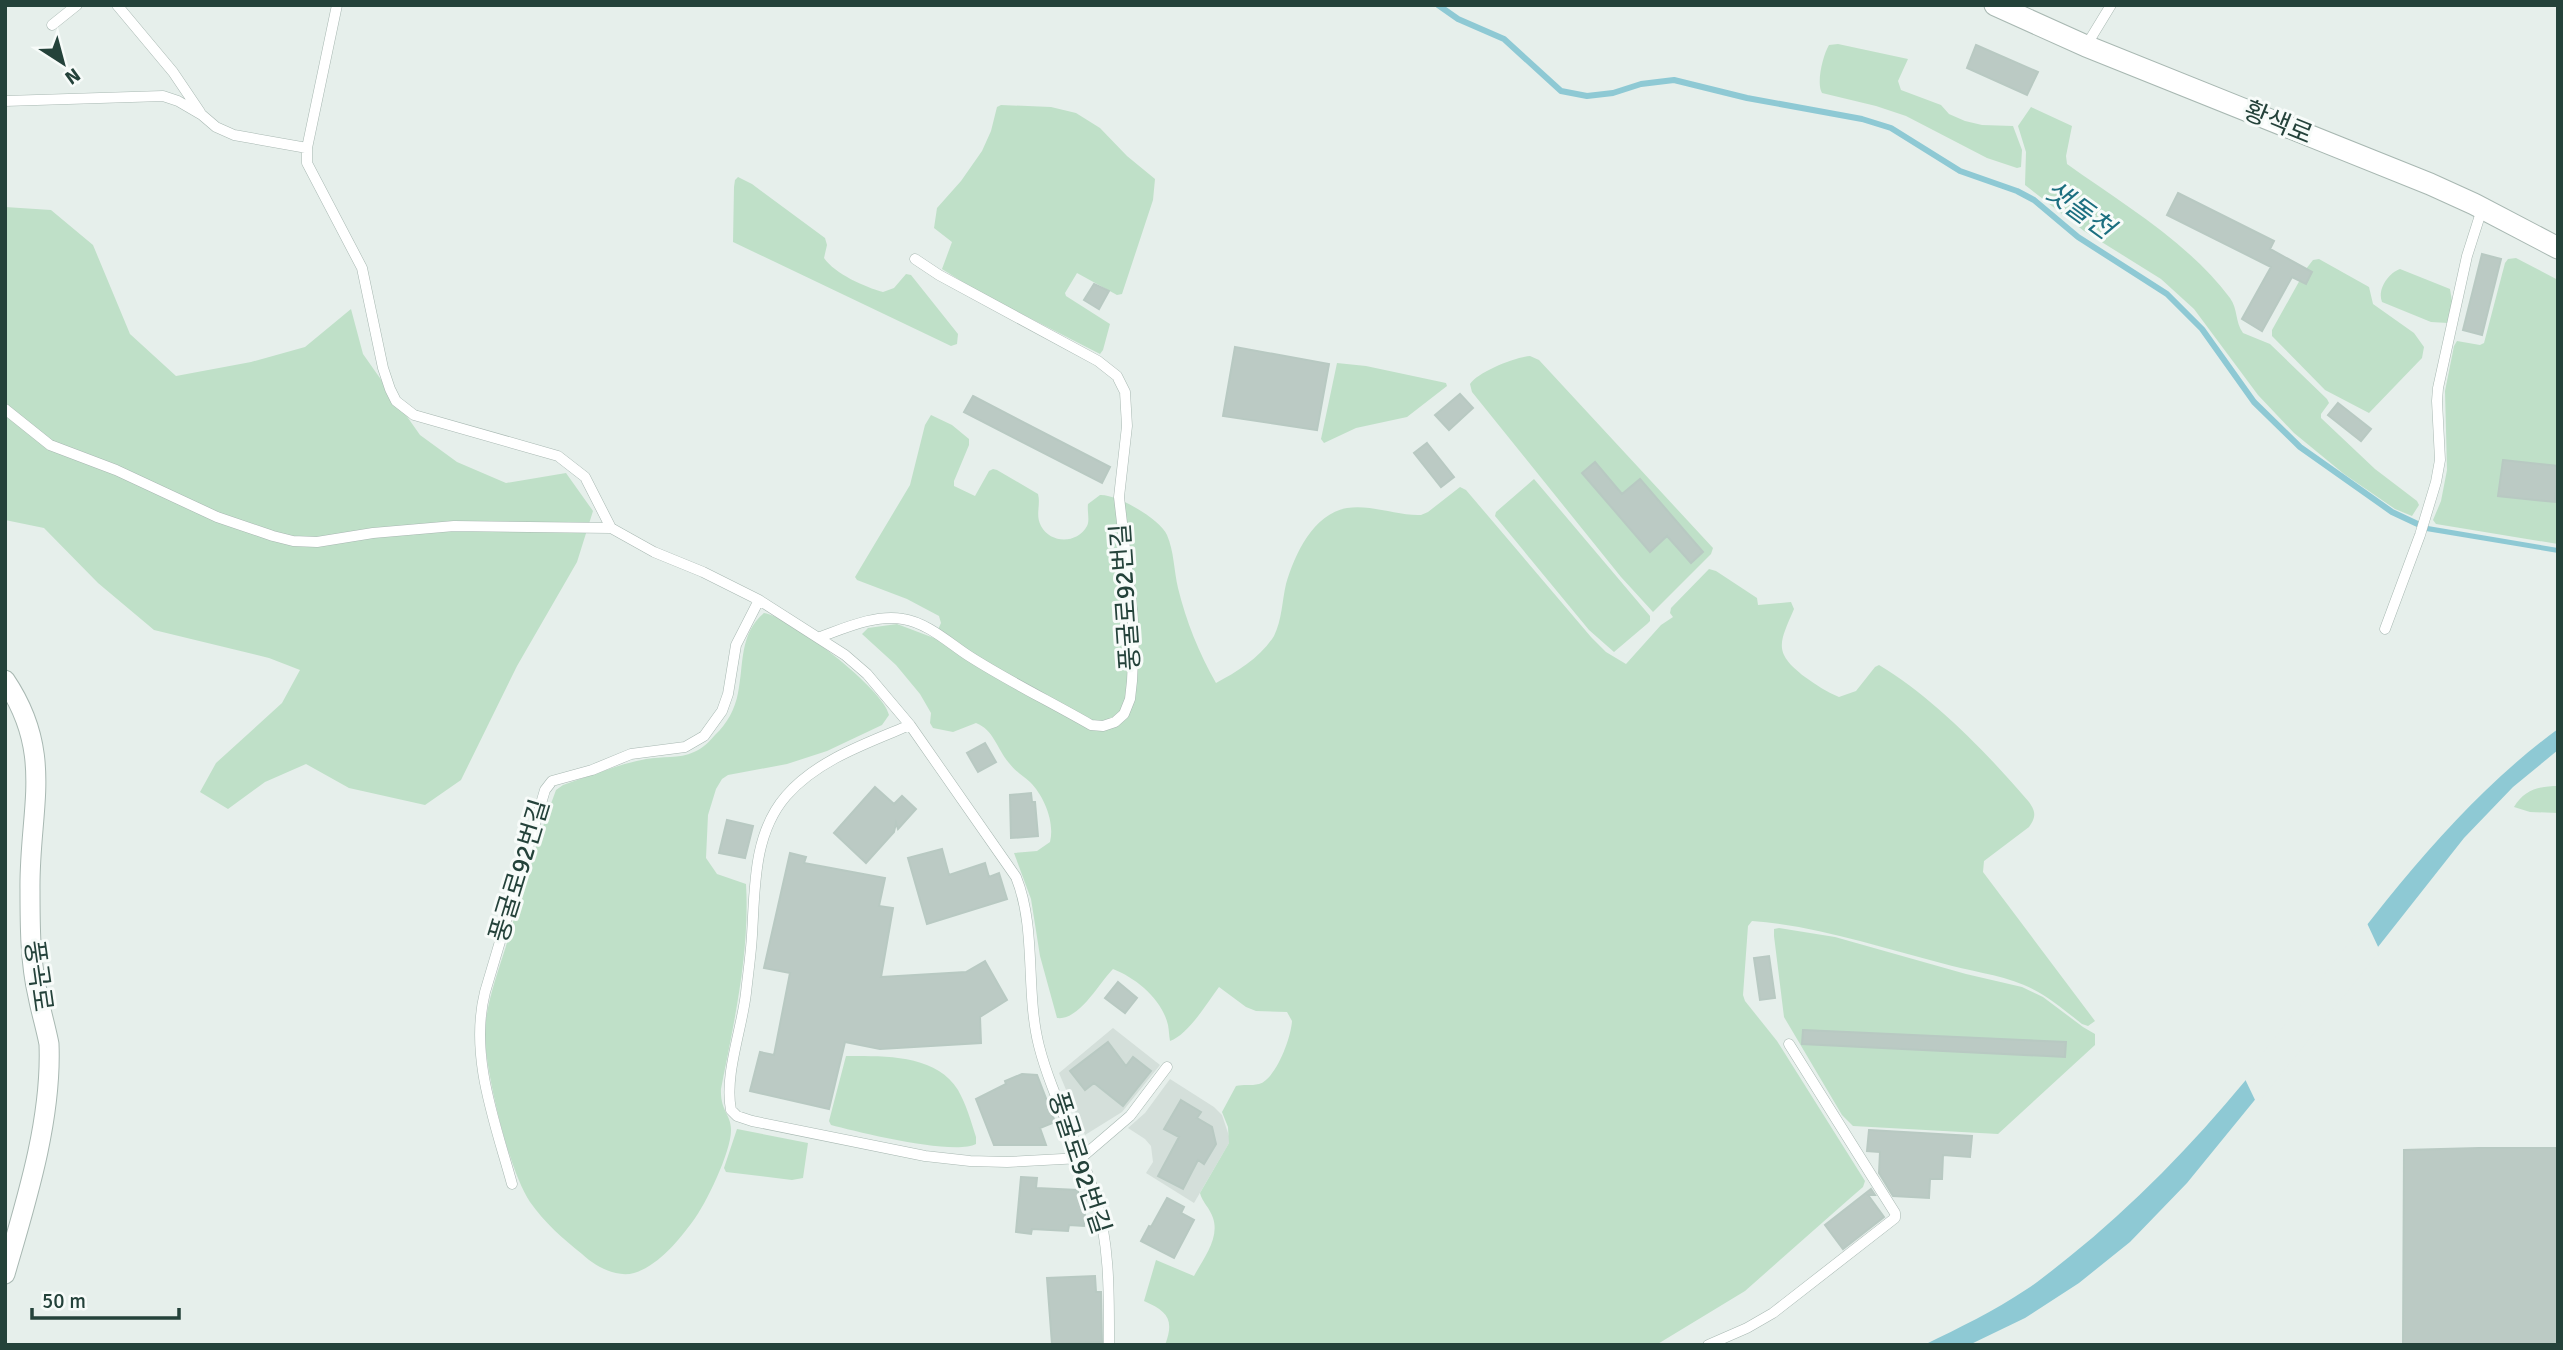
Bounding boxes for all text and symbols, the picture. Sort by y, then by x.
north arrow [28,28,98,98]
text: N [60,62,85,90]
street label: 황색로 [2239,95,2317,151]
water label: 샛돌천 [2038,174,2123,248]
street label: 풍굴로92번길 [1105,522,1147,672]
street label: 풍굴로92번길 [483,796,557,946]
street label: 풍곡로 [17,938,59,1014]
street label: 풍굴로92번길 [1041,1088,1117,1238]
scale bar [32,1276,178,1320]
text: 50 m [42,1288,86,1314]

